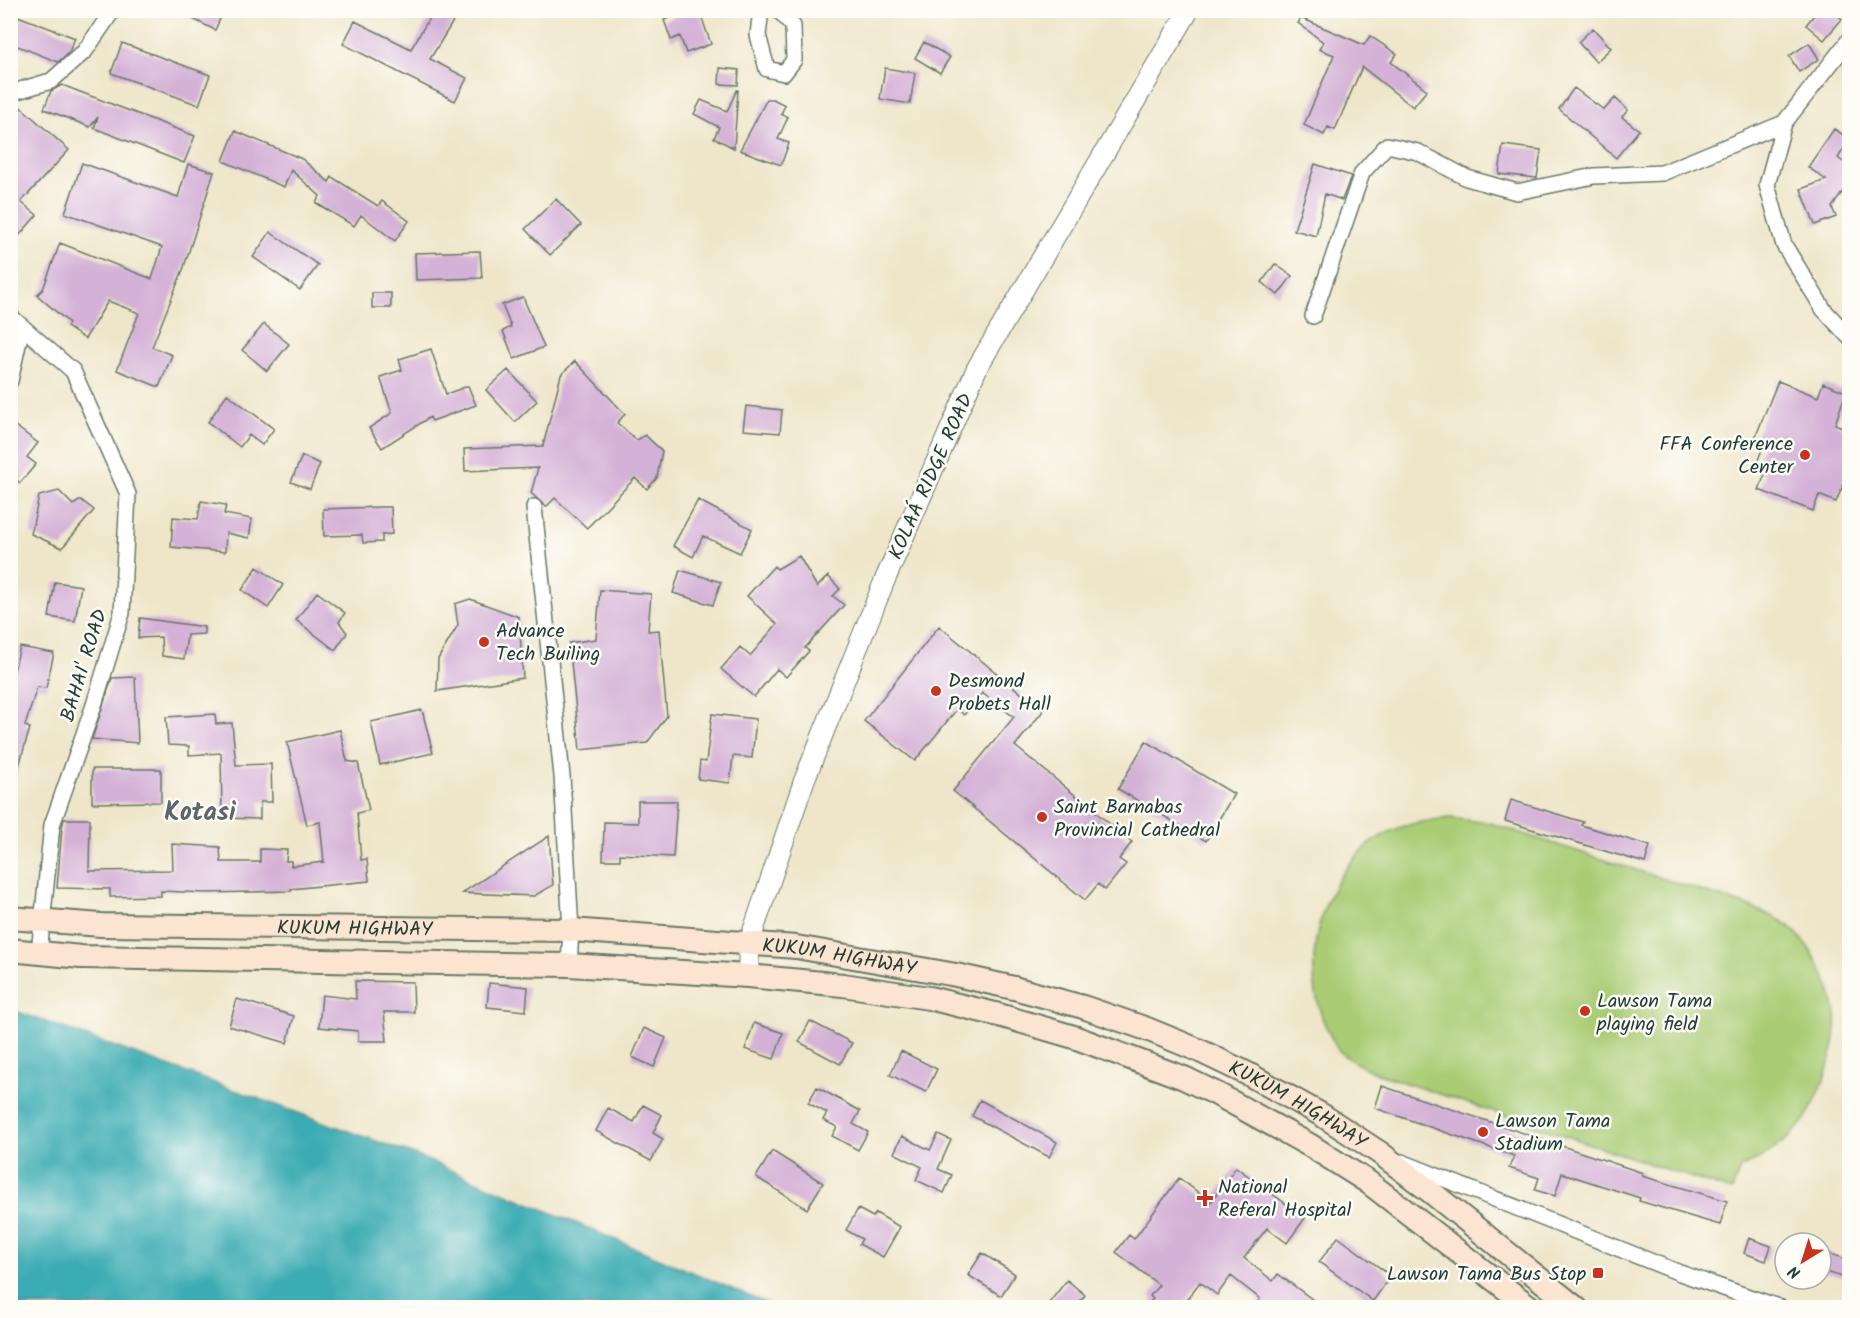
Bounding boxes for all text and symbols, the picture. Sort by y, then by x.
street label: KOLAÁ RIDGE ROAD [881,388,983,565]
place label: FFA Conference Center [1660,429,1794,484]
marker: FFA Conference Center [1798,448,1812,462]
street label: BAHAI' ROAD [53,605,117,726]
place label: Advance Tech Builing [496,616,600,671]
marker: Advance Tech Builing [477,635,491,649]
place label: Desmond Probets Hall [948,666,1051,721]
marker: Desmond Probets Hall [929,684,943,698]
district label: Kotasi [164,792,237,834]
place label: Saint Barnabas Provincial Cathedral [1054,792,1220,847]
marker: Saint Barnabas Provincial Cathedral [1035,810,1049,824]
street label: KUKUM HIGHWAY [277,913,434,947]
street label: KUKUM HIGHWAY [761,930,920,986]
place label: Lawson Tama playing field [1596,986,1712,1041]
marker: Lawson Tama playing field [1578,1004,1592,1018]
street label: KUKUM HIGHWAY [1222,1053,1374,1159]
place label: Lawson Tama Stadium [1495,1106,1610,1161]
marker: Lawson Tama Stadium [1476,1125,1490,1139]
place label: National Referal Hospital [1218,1172,1352,1227]
marker: National Referal Hospital [1196,1189,1214,1207]
north arrow [1773,1231,1833,1291]
place label: Lawson Tama Bus Stop [1387,1259,1586,1291]
text: N [1783,1259,1806,1285]
marker: Lawson Tama Bus Stop [1591,1266,1605,1280]

